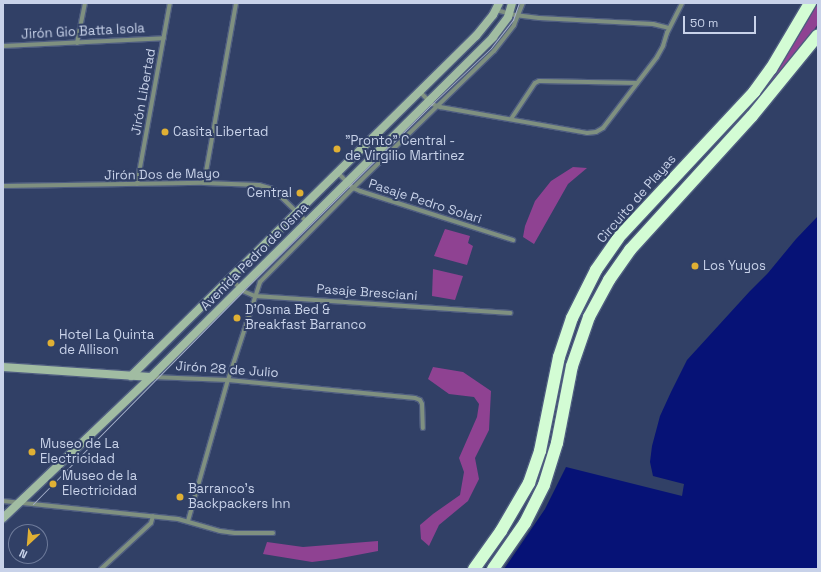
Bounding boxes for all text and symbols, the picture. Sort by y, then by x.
scale bar [685,8,758,34]
text: 50 m [690,15,718,31]
street label: Jirón Gio Batta Isola [21,21,145,43]
street label: Jirón Libertad [129,47,159,137]
place label: Casita Libertad [173,124,268,140]
marker: Casita Libertad [160,127,170,137]
place label: "Pronto" Central - de Virgilio Martinez [345,134,465,165]
marker: "Pronto" Central - de Virgilio Martinez [332,144,342,154]
street label: Circuito de Playas [594,152,680,246]
street label: Jirón Dos de Mayo [104,166,220,184]
street label: Pasaje Pedro Solari [366,176,484,228]
place label: Central [247,185,292,201]
marker: Central [295,188,305,198]
street label: Avenida Pedro de Osma [198,200,312,314]
place label: Los Yuyos [703,258,766,274]
marker: Los Yuyos [690,261,700,271]
street label: Pasaje Bresciani [316,282,418,304]
place label: D'Osma Bed & Breakfast Barranco [245,303,366,334]
marker: D'Osma Bed & Breakfast Barranco [232,313,242,323]
place label: Hotel La Quinta de Allison [59,328,154,359]
marker: Hotel La Quinta de Allison [46,338,56,348]
street label: Jirón 28 de Julio [175,359,279,381]
place label: Museo de La Electricidad [40,437,119,468]
marker: Museo de La Electricidad [27,447,37,457]
place label: Museo de la Electricidad [62,469,137,500]
marker: Museo de la Electricidad [47,478,59,490]
place label: Barranco's Backpackers Inn [188,482,291,513]
marker: Barranco's Backpackers Inn [175,492,185,502]
north arrow [8,524,48,564]
text: N [17,546,30,562]

